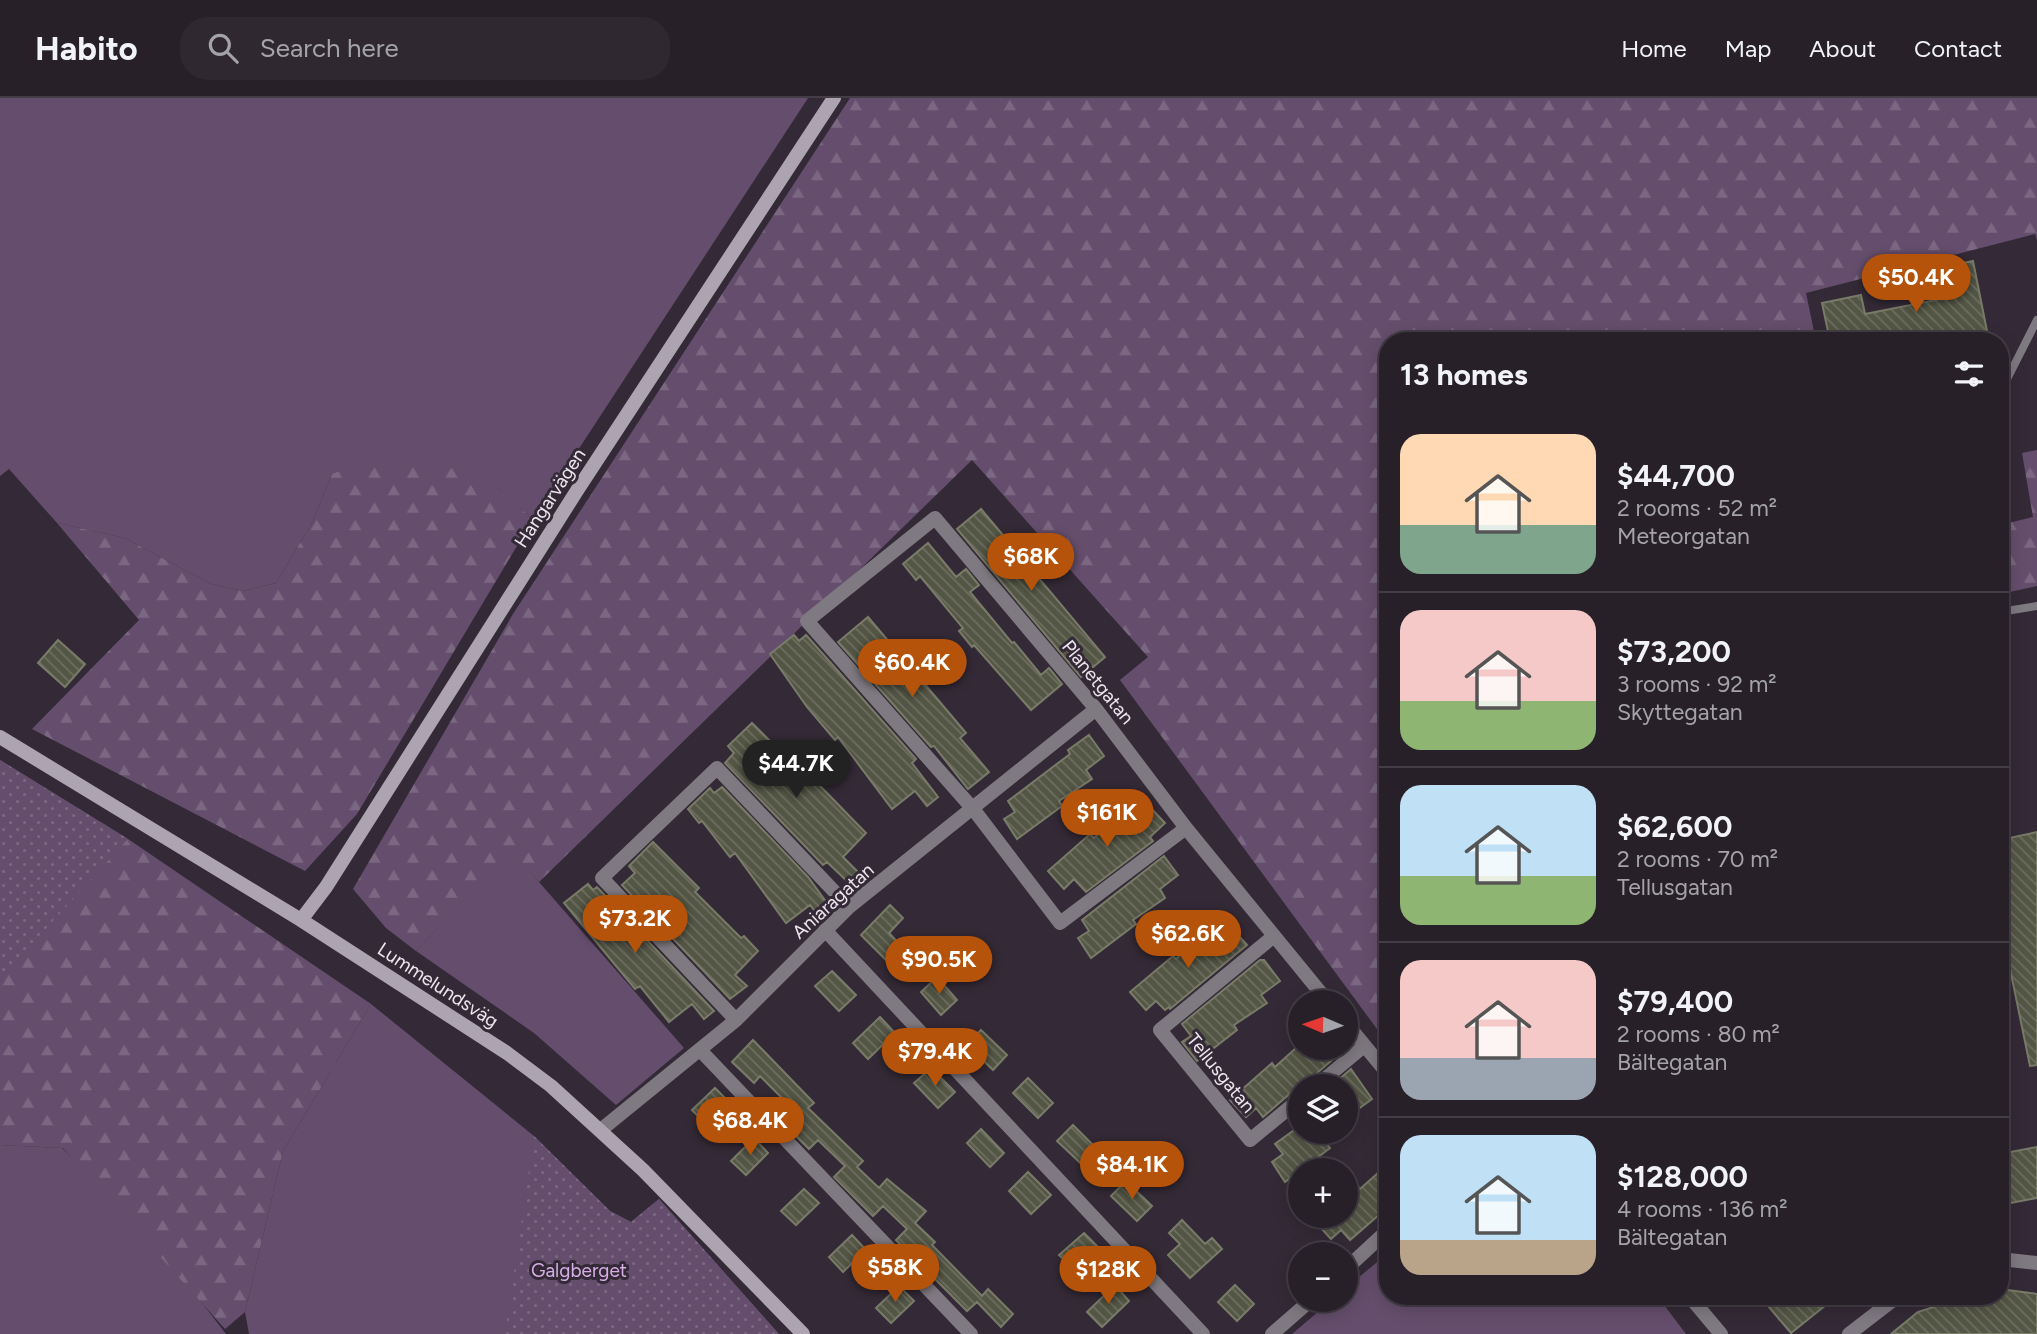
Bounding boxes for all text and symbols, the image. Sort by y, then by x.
search box [180,17,670,80]
text: Habito [35,29,138,68]
icon: search [204,29,242,67]
text: Search here [260,32,399,64]
text: Home [1621,34,1687,63]
text: Map [1725,34,1771,63]
text: About [1809,34,1876,63]
text: Contact [1914,34,2002,63]
pin: $50.4K [1859,254,1973,314]
text: $50.4K [1878,263,1954,291]
icon: filters [1950,355,1988,393]
text: 13 homes [1400,356,1528,393]
street label: Hangarvägen [509,444,591,552]
text: $44,700 [1617,457,1735,494]
icon: home [1456,462,1540,546]
text: 2 rooms · 52 m² [1617,494,1777,522]
text: Meteorgatan [1617,522,1750,550]
pin: $68K [990,533,1072,593]
text: $68K [1003,542,1059,570]
text: $73,200 [1617,633,1731,670]
street label: Planetgatan [1057,635,1139,729]
icon: home [1456,638,1540,722]
pin: $60.4K [855,640,969,699]
text: $60.4K [874,648,950,676]
text: 3 rooms · 92 m² [1617,670,1777,698]
text: Skyttegatan [1617,698,1743,726]
pin: $44.7K [739,740,853,800]
text: $44.7K [758,749,834,777]
pin: $161K [1058,790,1156,849]
text: $161K [1077,798,1137,826]
text: $62,600 [1617,808,1732,845]
icon: home [1456,813,1540,897]
text: 2 rooms · 70 m² [1617,845,1778,873]
street label: Aniaragatan [787,858,879,944]
text: Tellusgatan [1617,873,1733,901]
pin: $73.2K [578,896,692,955]
text: $73.2K [599,904,671,932]
pin: $62.6K [1131,910,1245,970]
text: $62.6K [1151,919,1225,947]
pin: $90.5K [882,936,996,996]
street label: Lummelundsväg [373,937,503,1033]
text: $90.5K [901,945,977,973]
text: $79,400 [1617,983,1733,1020]
icon: home [1456,988,1540,1072]
north arrow [1288,990,1358,1060]
map controls [1288,990,1358,1312]
text: 2 rooms · 80 m² [1617,1020,1780,1048]
pin: $79.4K [878,1028,992,1088]
street label: Tellusgatan [1182,1029,1260,1117]
text: $79.4K [898,1037,972,1065]
text: Bältegatan [1617,1048,1727,1076]
button: layers [1288,1074,1358,1144]
pin: $68.4K [693,1098,807,1157]
text: $68.4K [712,1106,788,1134]
pin: $84.1K [1075,1142,1189,1201]
text: $84.1K [1096,1150,1168,1178]
button: + [1288,1158,1358,1228]
text: $128,000 [1617,1158,1748,1195]
icon: home [1456,1163,1540,1247]
text: 4 rooms · 136 m² [1617,1195,1788,1223]
text: Bältegatan [1617,1223,1727,1251]
button: − [1288,1242,1358,1312]
pin: $58K [854,1244,936,1304]
pin: $128K [1059,1246,1157,1306]
text: $58K [867,1253,923,1281]
text: $128K [1075,1255,1141,1283]
park label: Galgberget [531,1259,627,1282]

